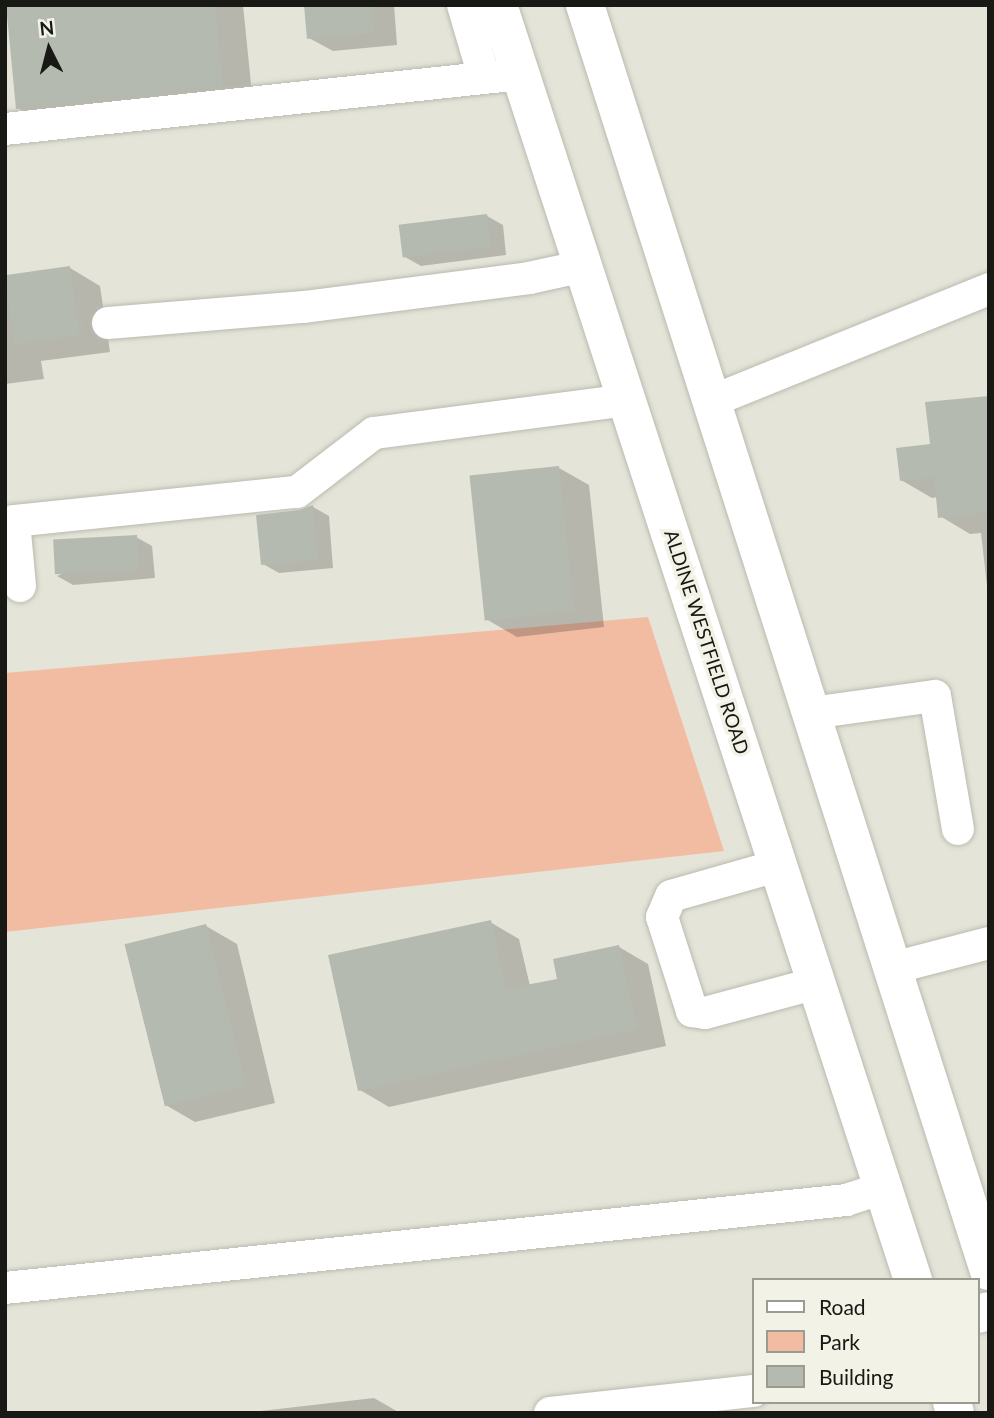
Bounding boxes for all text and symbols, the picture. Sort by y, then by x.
north arrow [14,14,84,84]
text: N [38,15,55,40]
street label: ALDINE WESTFIELD ROAD [660,527,754,757]
legend [752,1278,980,1404]
text: Road [819,1294,866,1319]
text: Park [819,1329,860,1354]
text: Building [819,1364,894,1389]

